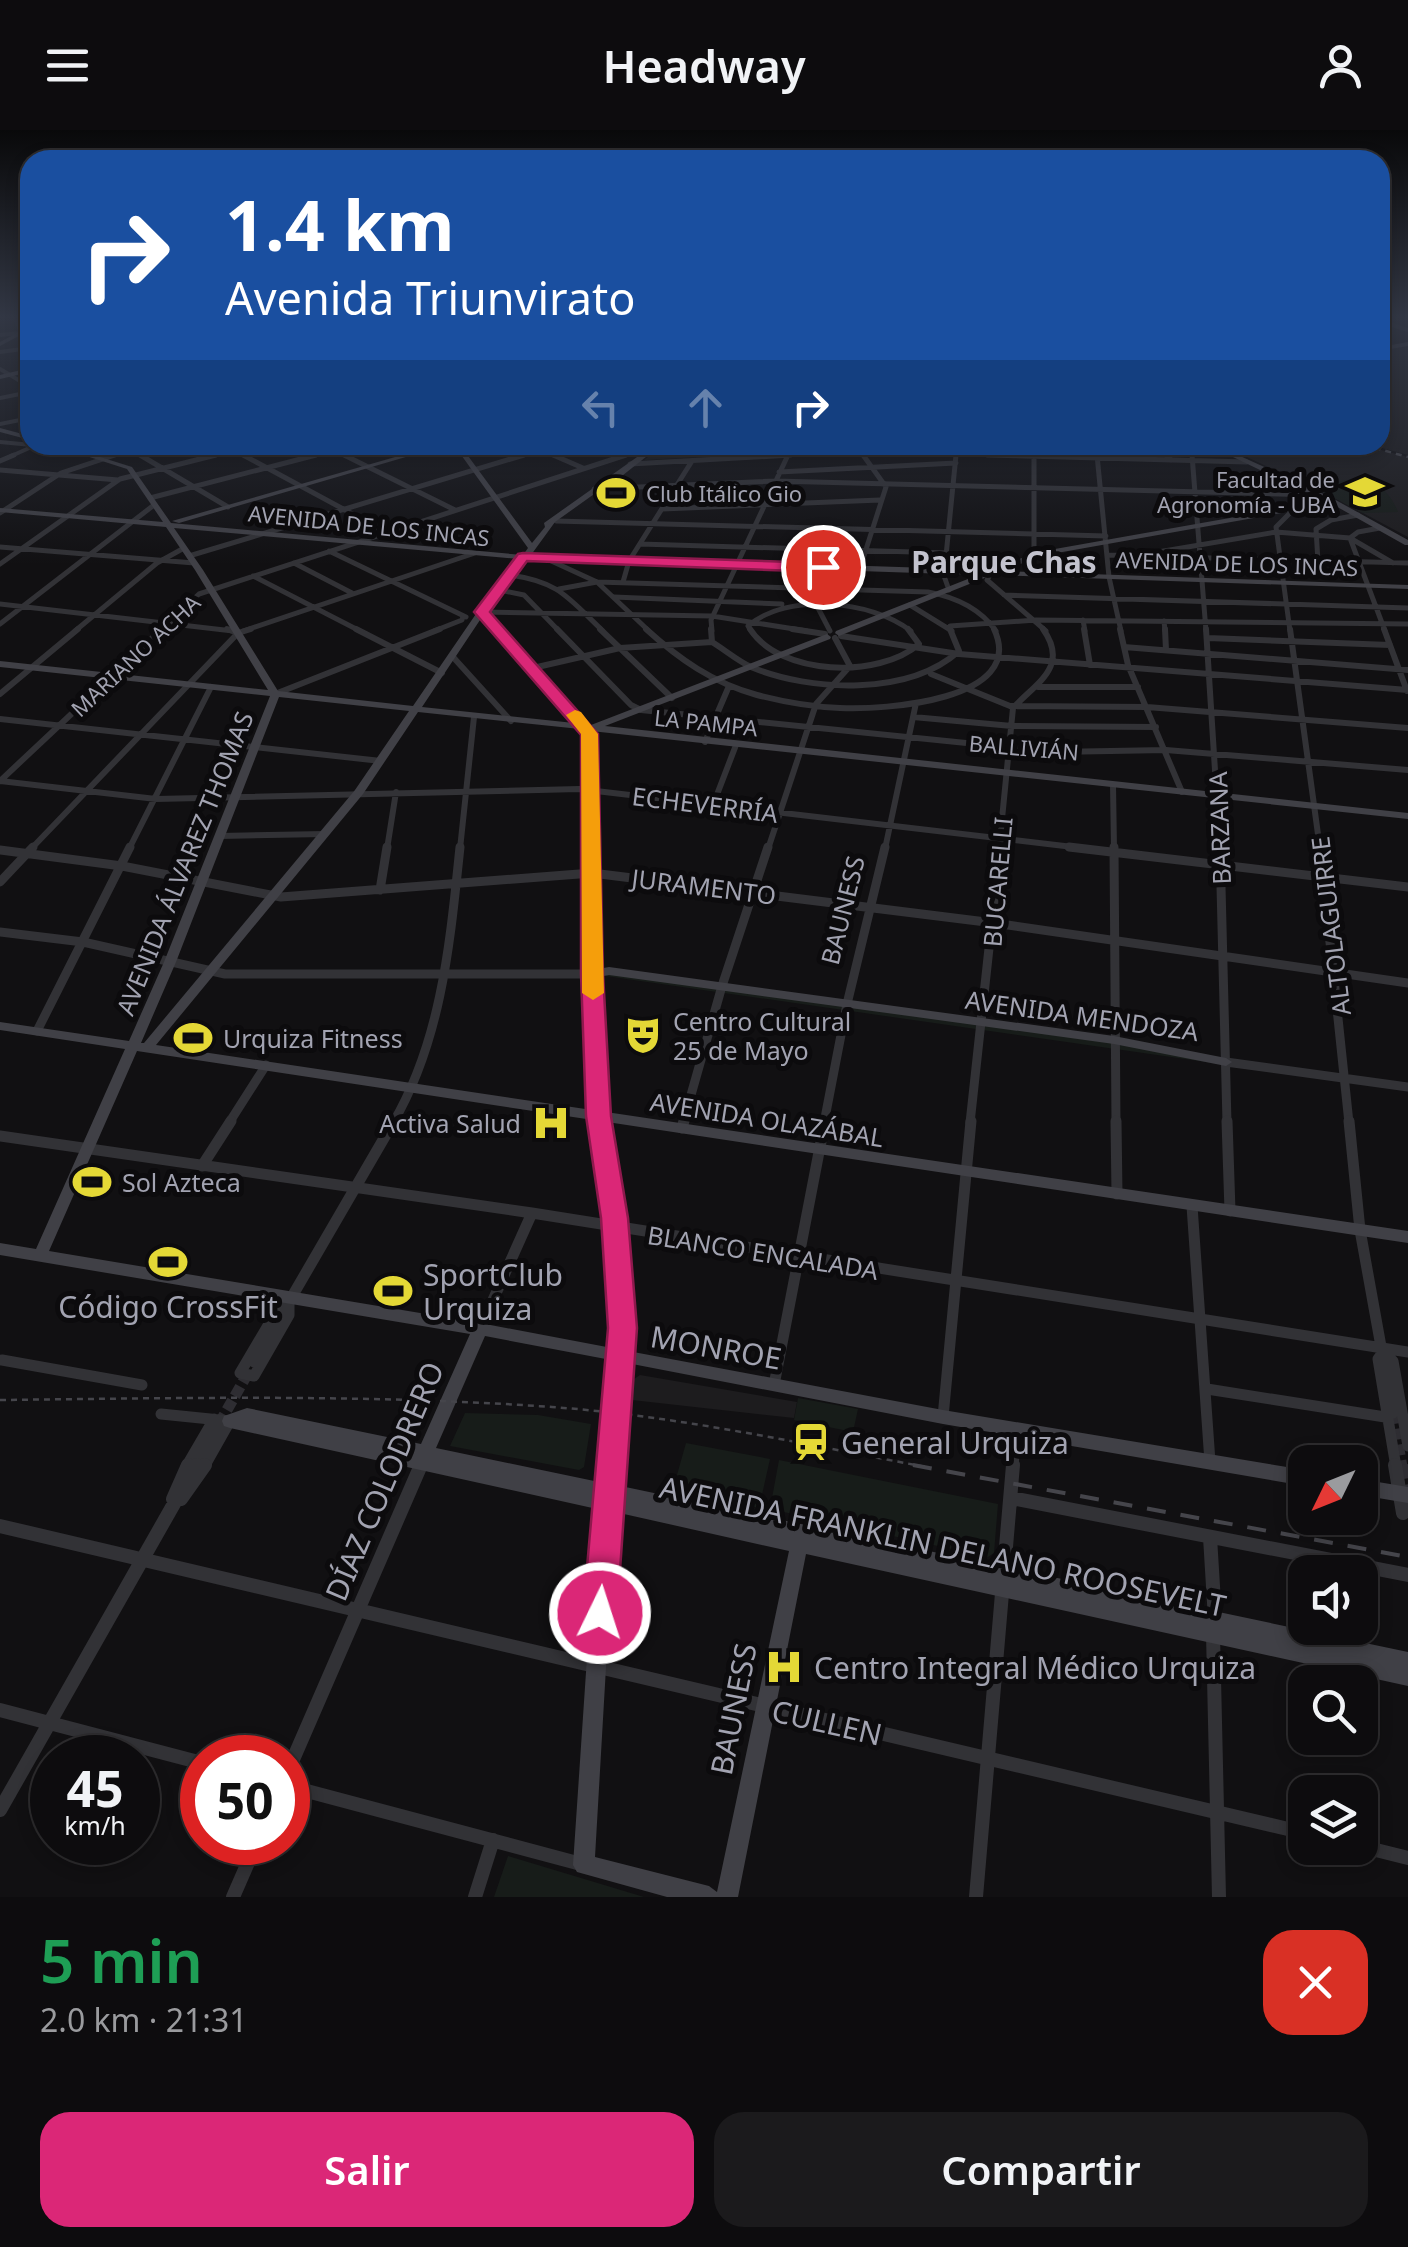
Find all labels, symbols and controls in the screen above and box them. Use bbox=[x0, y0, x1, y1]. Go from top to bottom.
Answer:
text: Headway bbox=[602, 35, 806, 96]
icon: menu bbox=[40, 38, 95, 93]
icon: person bbox=[1313, 38, 1368, 93]
text: 1.4 km bbox=[225, 176, 455, 272]
icon: right bbox=[60, 190, 190, 320]
text: Avenida Triunvirato bbox=[225, 267, 636, 328]
icon: left bbox=[573, 380, 628, 435]
icon: ahead bbox=[678, 380, 733, 435]
icon: right bbox=[783, 380, 838, 435]
place label: Facultad de Agronomía - UBA bbox=[1157, 464, 1336, 519]
school or university icon: Facultad de Agronomía - UBA bbox=[1344, 471, 1386, 513]
sports icon: Club Itálico Gio bbox=[595, 472, 637, 514]
place label: Club Itálico Gio bbox=[646, 478, 802, 508]
street label: AVENIDA DE LOS INCAS bbox=[247, 497, 491, 553]
pin bbox=[781, 525, 866, 610]
icon: arrive bbox=[796, 540, 851, 595]
district label: Parque Chas bbox=[911, 541, 1097, 582]
street label: AVENIDA DE LOS INCAS bbox=[1115, 544, 1359, 582]
street label: MARIANO ACHA bbox=[64, 587, 207, 723]
street label: LA PAMPA bbox=[653, 702, 760, 742]
street label: AVENIDA ÁLVAREZ THOMAS bbox=[107, 706, 261, 1020]
street label: BALLIVIÁN bbox=[968, 727, 1080, 767]
street label: BARZANA bbox=[1200, 771, 1238, 885]
street label: ECHEVERRÍA bbox=[630, 778, 780, 830]
street label: BUCARELLI bbox=[974, 816, 1020, 948]
street label: ALTOLAGUIRRE bbox=[1302, 835, 1358, 1017]
street label: BAUNESS bbox=[812, 852, 872, 968]
street label: JURAMENTO bbox=[628, 860, 778, 912]
street label: AVENIDA MENDOZA bbox=[963, 982, 1201, 1048]
place label: Centro Cultural 25 de Mayo bbox=[673, 1004, 851, 1067]
theatre icon: Centro Cultural 25 de Mayo bbox=[622, 1014, 664, 1056]
sports icon: Urquiza Fitness bbox=[172, 1017, 214, 1059]
place label: Urquiza Fitness bbox=[223, 1021, 403, 1055]
street label: AVENIDA OLAZÁBAL bbox=[648, 1084, 886, 1154]
hospital icon: Activa Salud bbox=[530, 1102, 572, 1144]
place label: Activa Salud bbox=[379, 1106, 521, 1140]
sports icon: Sol Azteca bbox=[71, 1161, 113, 1203]
place label: Sol Azteca bbox=[122, 1165, 241, 1199]
street label: BLANCO ENCALADA bbox=[645, 1217, 881, 1287]
sports icon: Código CrossFit bbox=[147, 1241, 189, 1283]
place label: SportClub Urquiza bbox=[423, 1254, 563, 1329]
sports icon: SportClub Urquiza bbox=[372, 1270, 414, 1312]
place label: Código CrossFit bbox=[58, 1286, 278, 1327]
street label: MONROE bbox=[647, 1315, 785, 1379]
street label: DÍAZ COLODRERO bbox=[315, 1355, 453, 1607]
station icon: General Urquiza bbox=[790, 1421, 832, 1463]
place label: General Urquiza bbox=[841, 1422, 1069, 1463]
north arrow bbox=[1288, 1445, 1378, 1535]
map controls bbox=[1288, 1445, 1378, 1865]
street label: AVENIDA FRANKLIN DELANO ROOSEVELT bbox=[656, 1466, 1230, 1626]
button: sound bbox=[1288, 1555, 1378, 1645]
position arrow bbox=[548, 1561, 652, 1665]
street label: BAUNESS bbox=[700, 1640, 766, 1778]
hospital icon: Centro Integral Médico Urquiza bbox=[763, 1646, 805, 1688]
place label: Centro Integral Médico Urquiza bbox=[814, 1647, 1256, 1688]
button: search bbox=[1288, 1665, 1378, 1755]
street label: CULLEN bbox=[768, 1689, 886, 1755]
speed limit sign: 50 bbox=[180, 1735, 310, 1865]
text: 45 bbox=[66, 1754, 124, 1822]
button: layers bbox=[1288, 1775, 1378, 1865]
text: km/h bbox=[64, 1808, 126, 1842]
text: 5 min bbox=[40, 1919, 203, 2001]
button: close bbox=[1263, 1930, 1368, 2035]
text: 2.0 km · 21:31 bbox=[40, 1998, 248, 2041]
button: Salir bbox=[40, 2112, 694, 2227]
button: Compartir bbox=[714, 2112, 1368, 2227]

